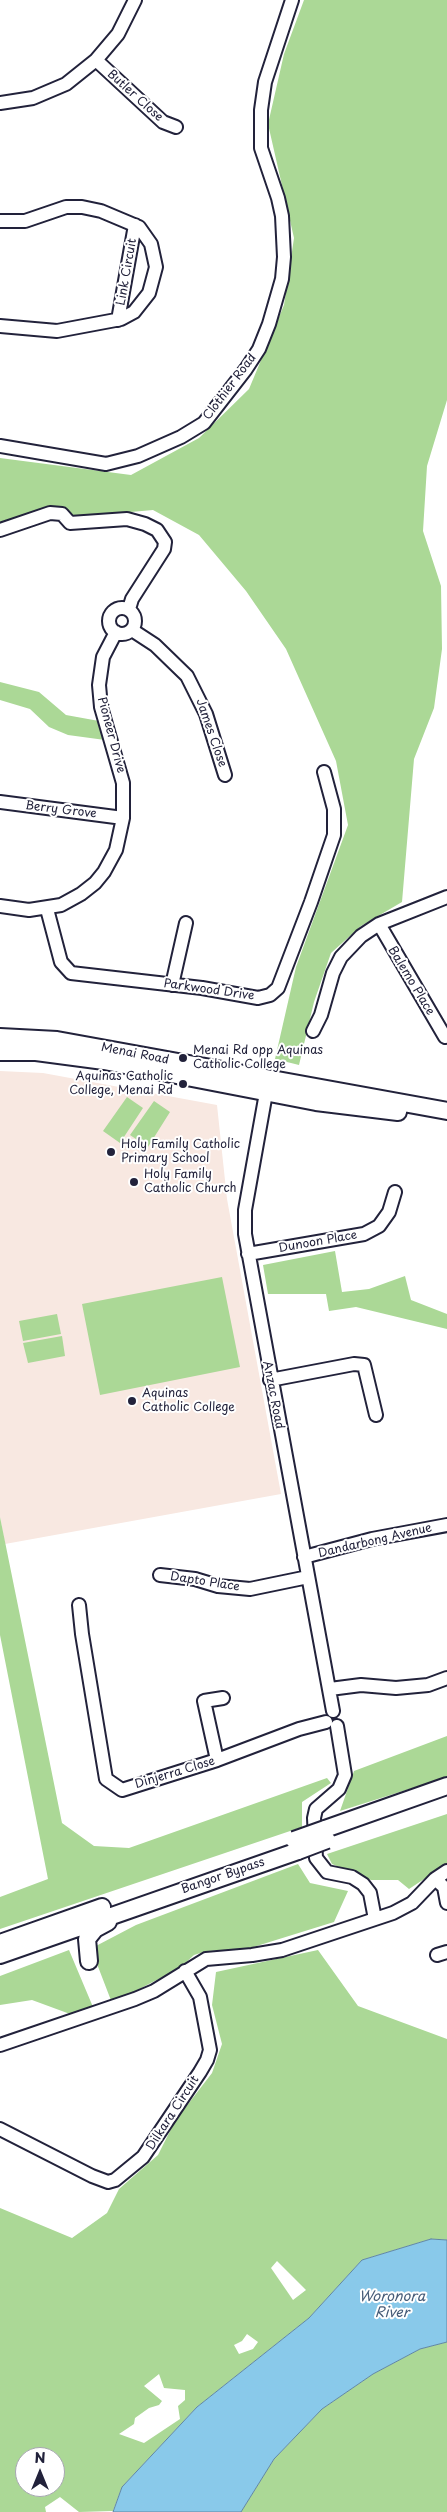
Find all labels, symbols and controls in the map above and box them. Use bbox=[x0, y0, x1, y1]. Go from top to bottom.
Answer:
street label: Butler Close bbox=[104, 67, 166, 125]
street label: Link Circuit bbox=[114, 237, 140, 307]
street label: Clothier Road bbox=[200, 351, 260, 423]
street label: Pioneer Drive bbox=[94, 695, 128, 775]
street label: James Close bbox=[193, 697, 229, 769]
street label: Berry Grove bbox=[25, 798, 97, 822]
street label: Balemo Place bbox=[385, 944, 437, 1018]
street label: Parkwood Drive bbox=[163, 977, 255, 1003]
street label: Menai Road bbox=[100, 1040, 170, 1068]
place label: Menai Rd opp Aquinas Catholic College bbox=[193, 1044, 323, 1072]
marker: Menai Rd opp Aquinas Catholic College bbox=[177, 1052, 189, 1064]
place label: Aquinas Catholic College, Menai Rd bbox=[69, 1070, 173, 1098]
marker: Aquinas Catholic College, Menai Rd bbox=[177, 1078, 189, 1090]
place label: Holy Family Catholic Primary School bbox=[121, 1138, 240, 1166]
marker: Holy Family Catholic Primary School bbox=[105, 1146, 117, 1158]
place label: Holy Family Catholic Church bbox=[144, 1168, 237, 1196]
marker: Holy Family Catholic Church bbox=[128, 1176, 140, 1188]
street label: Dunoon Place bbox=[278, 1228, 358, 1256]
street label: Anzac Road bbox=[259, 1360, 287, 1430]
place label: Aquinas Catholic College bbox=[142, 1387, 235, 1415]
marker: Aquinas Catholic College bbox=[126, 1395, 138, 1407]
street label: Dandarbong Avenue bbox=[317, 1521, 433, 1561]
street label: Dapto Place bbox=[169, 1569, 241, 1595]
street label: Dinjerra Close bbox=[133, 1754, 217, 1792]
street label: Bangor Bypass bbox=[179, 1855, 267, 1897]
street label: Dilkara Circuit bbox=[144, 2073, 202, 2153]
water label: Woronora River bbox=[359, 2289, 425, 2322]
north arrow bbox=[15, 2447, 65, 2497]
text: N bbox=[34, 2447, 46, 2468]

